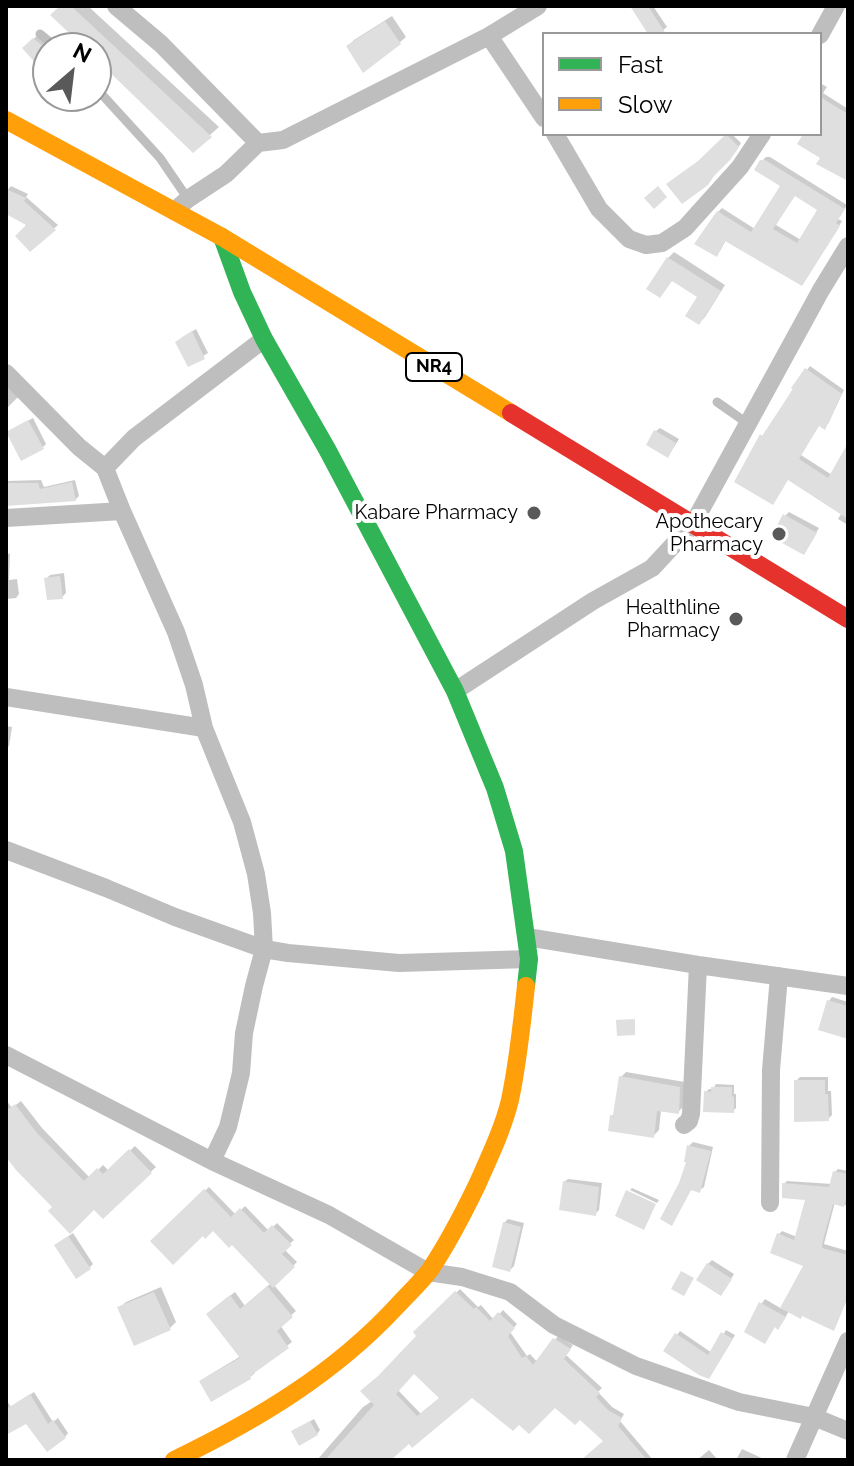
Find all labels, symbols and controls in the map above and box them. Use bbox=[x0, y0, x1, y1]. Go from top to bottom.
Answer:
north arrow bbox=[32, 32, 112, 112]
legend bbox=[542, 32, 822, 136]
text: N bbox=[69, 37, 96, 68]
text: Fast bbox=[618, 50, 663, 79]
text: Slow bbox=[618, 90, 672, 119]
road number: NR4 bbox=[406, 353, 462, 381]
place label: Kabare Pharmacy bbox=[355, 501, 518, 525]
marker: Kabare Pharmacy bbox=[525, 504, 543, 522]
place label: Apothecary Pharmacy bbox=[656, 510, 763, 557]
marker: Apothecary Pharmacy bbox=[770, 525, 788, 543]
place label: Healthline Pharmacy bbox=[626, 596, 720, 643]
marker: Healthline Pharmacy bbox=[727, 610, 745, 628]

